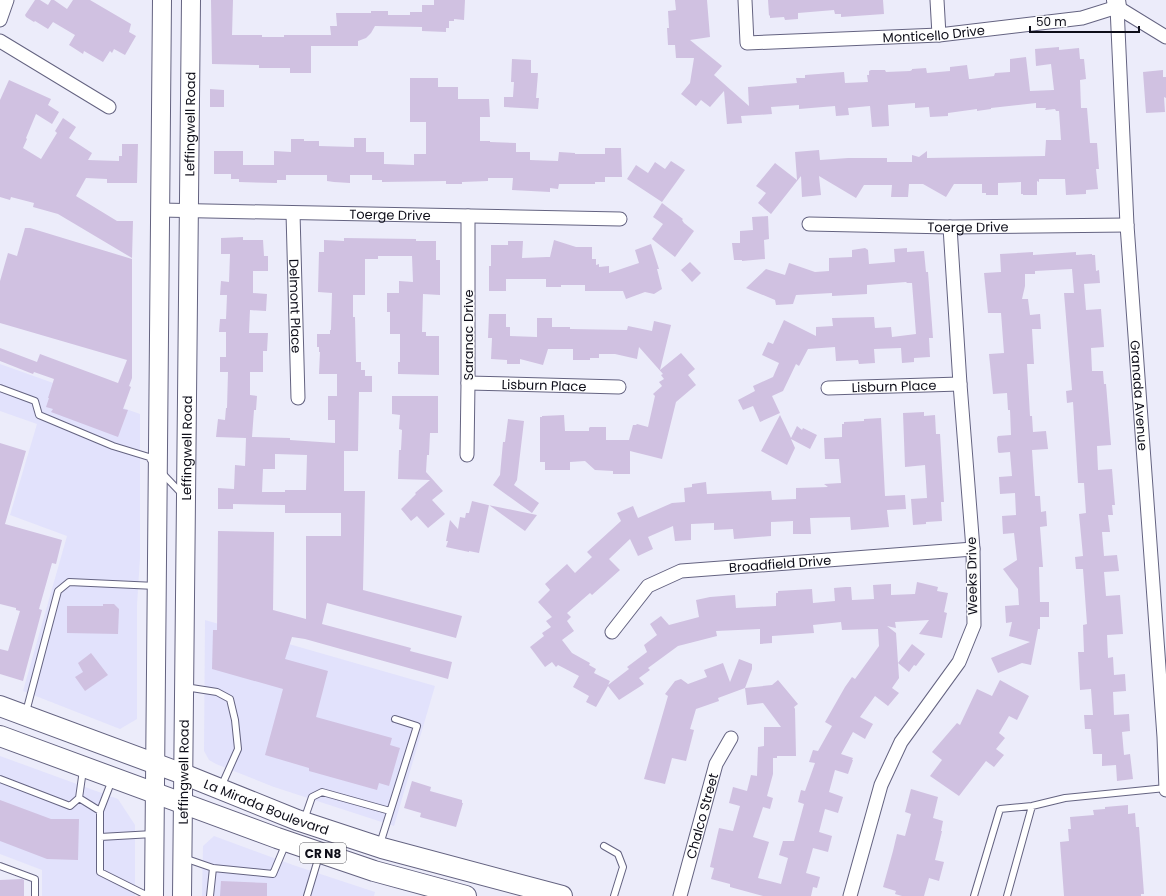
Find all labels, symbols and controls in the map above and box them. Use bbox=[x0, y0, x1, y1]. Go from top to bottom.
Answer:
scale bar bbox=[1030, 8, 1139, 34]
text: 50 m bbox=[1036, 13, 1067, 30]
street label: Monticello Drive bbox=[882, 20, 986, 47]
street label: Leffingwell Road bbox=[180, 71, 200, 177]
street label: Toerge Drive bbox=[349, 204, 431, 225]
street label: Toerge Drive bbox=[927, 217, 1009, 237]
street label: Delmont Place bbox=[285, 259, 306, 353]
street label: Saranac Drive bbox=[459, 289, 478, 381]
street label: Granada Avenue bbox=[1126, 339, 1153, 451]
street label: Lisburn Place bbox=[501, 374, 587, 396]
street label: Lisburn Place bbox=[851, 375, 937, 397]
street label: Leffingwell Road bbox=[176, 395, 197, 501]
street label: Weeks Drive bbox=[962, 537, 982, 615]
street label: Broadfield Drive bbox=[728, 550, 832, 577]
street label: Leffingwell Road bbox=[173, 719, 193, 825]
street label: Chalco Street bbox=[681, 771, 723, 861]
street label: La Mirada Boulevard bbox=[201, 774, 332, 839]
road number: CR N8 bbox=[300, 843, 346, 863]

